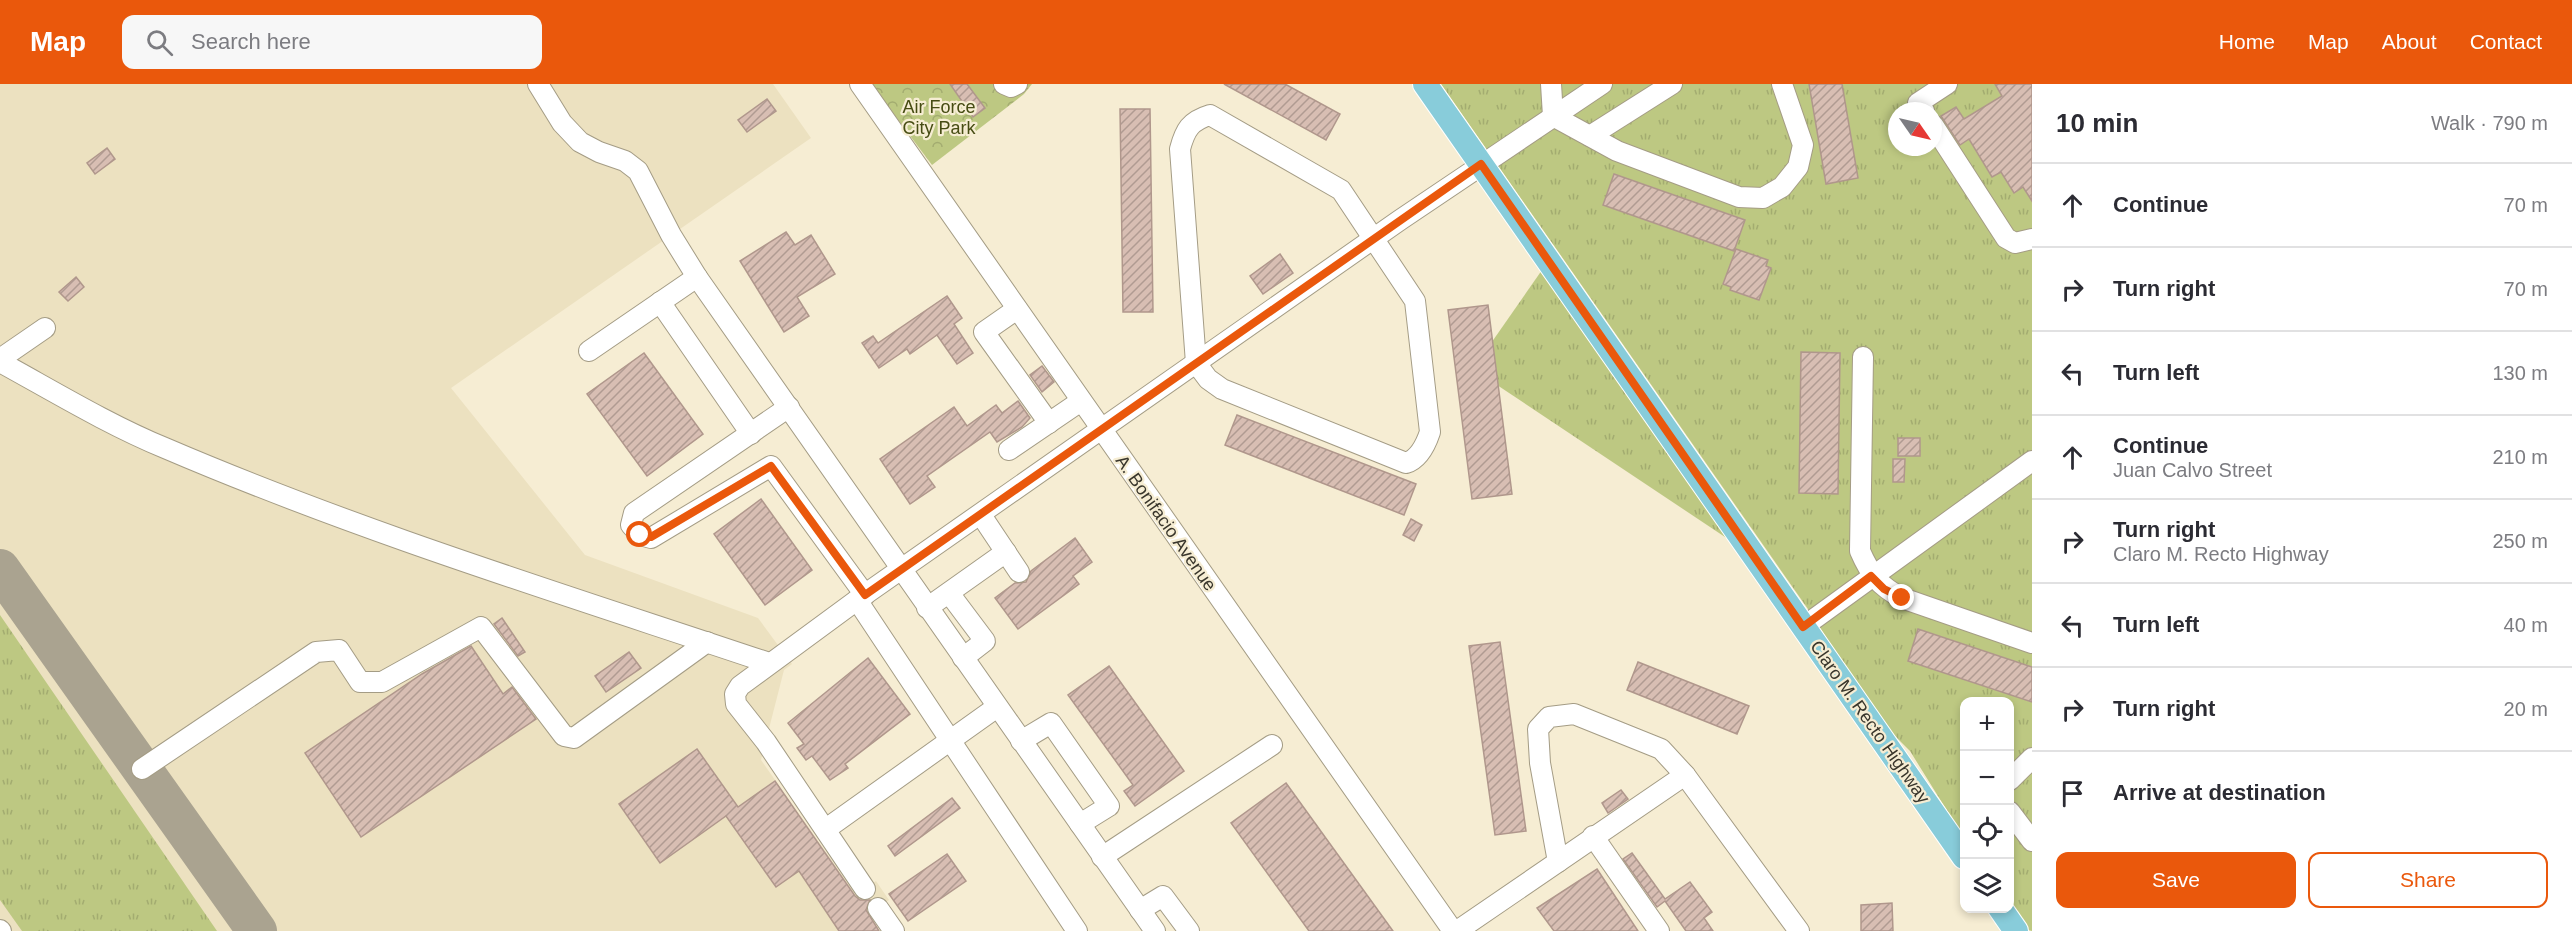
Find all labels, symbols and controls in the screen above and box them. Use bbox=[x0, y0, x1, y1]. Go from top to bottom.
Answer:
search box bbox=[122, 15, 542, 69]
text: Map bbox=[30, 26, 86, 57]
icon: search bbox=[143, 26, 176, 59]
text: Search here bbox=[191, 29, 311, 54]
text: Home bbox=[2219, 30, 2275, 53]
text: Map bbox=[2308, 30, 2349, 53]
text: About bbox=[2382, 30, 2437, 53]
text: Contact bbox=[2470, 30, 2542, 53]
park label: Air Force City Park bbox=[902, 97, 977, 138]
north arrow bbox=[1888, 102, 1942, 156]
text: 10 min bbox=[2056, 108, 2138, 138]
text: Walk · 790 m bbox=[2431, 112, 2548, 134]
icon: ahead bbox=[2056, 189, 2089, 222]
text: Continue bbox=[2113, 192, 2208, 217]
text: 70 m bbox=[2504, 194, 2548, 216]
icon: right bbox=[2056, 273, 2089, 306]
text: Turn right bbox=[2113, 276, 2215, 301]
text: 70 m bbox=[2504, 278, 2548, 300]
icon: left bbox=[2056, 357, 2089, 390]
text: Turn left bbox=[2113, 360, 2199, 385]
text: 130 m bbox=[2492, 362, 2548, 384]
text: Continue bbox=[2113, 433, 2208, 458]
icon: ahead bbox=[2056, 441, 2089, 474]
text: 210 m bbox=[2492, 446, 2548, 468]
street label: A. Bonifacio Avenue bbox=[1112, 451, 1220, 595]
text: Juan Calvo Street bbox=[2113, 459, 2272, 481]
text: Turn right bbox=[2113, 517, 2215, 542]
route start bbox=[626, 521, 652, 547]
icon: right bbox=[2056, 525, 2089, 558]
text: 250 m bbox=[2492, 530, 2548, 552]
text: Claro M. Recto Highway bbox=[2113, 543, 2329, 565]
route end bbox=[1888, 584, 1914, 610]
icon: left bbox=[2056, 609, 2089, 642]
text: Turn left bbox=[2113, 612, 2199, 637]
text: 40 m bbox=[2504, 614, 2548, 636]
street label: Claro M. Recto Highway bbox=[1806, 637, 1934, 807]
icon: right bbox=[2056, 693, 2089, 726]
text: Turn right bbox=[2113, 696, 2215, 721]
map controls bbox=[1960, 697, 2014, 913]
button: + bbox=[1960, 697, 2014, 751]
text: 20 m bbox=[2504, 698, 2548, 720]
button: − bbox=[1960, 751, 2014, 805]
icon: arrive bbox=[2056, 777, 2089, 810]
text: Arrive at destination bbox=[2113, 780, 2326, 805]
button: locate bbox=[1960, 805, 2014, 859]
button: Save bbox=[2056, 852, 2296, 908]
button: Share bbox=[2308, 852, 2548, 908]
button: layers bbox=[1960, 859, 2014, 913]

